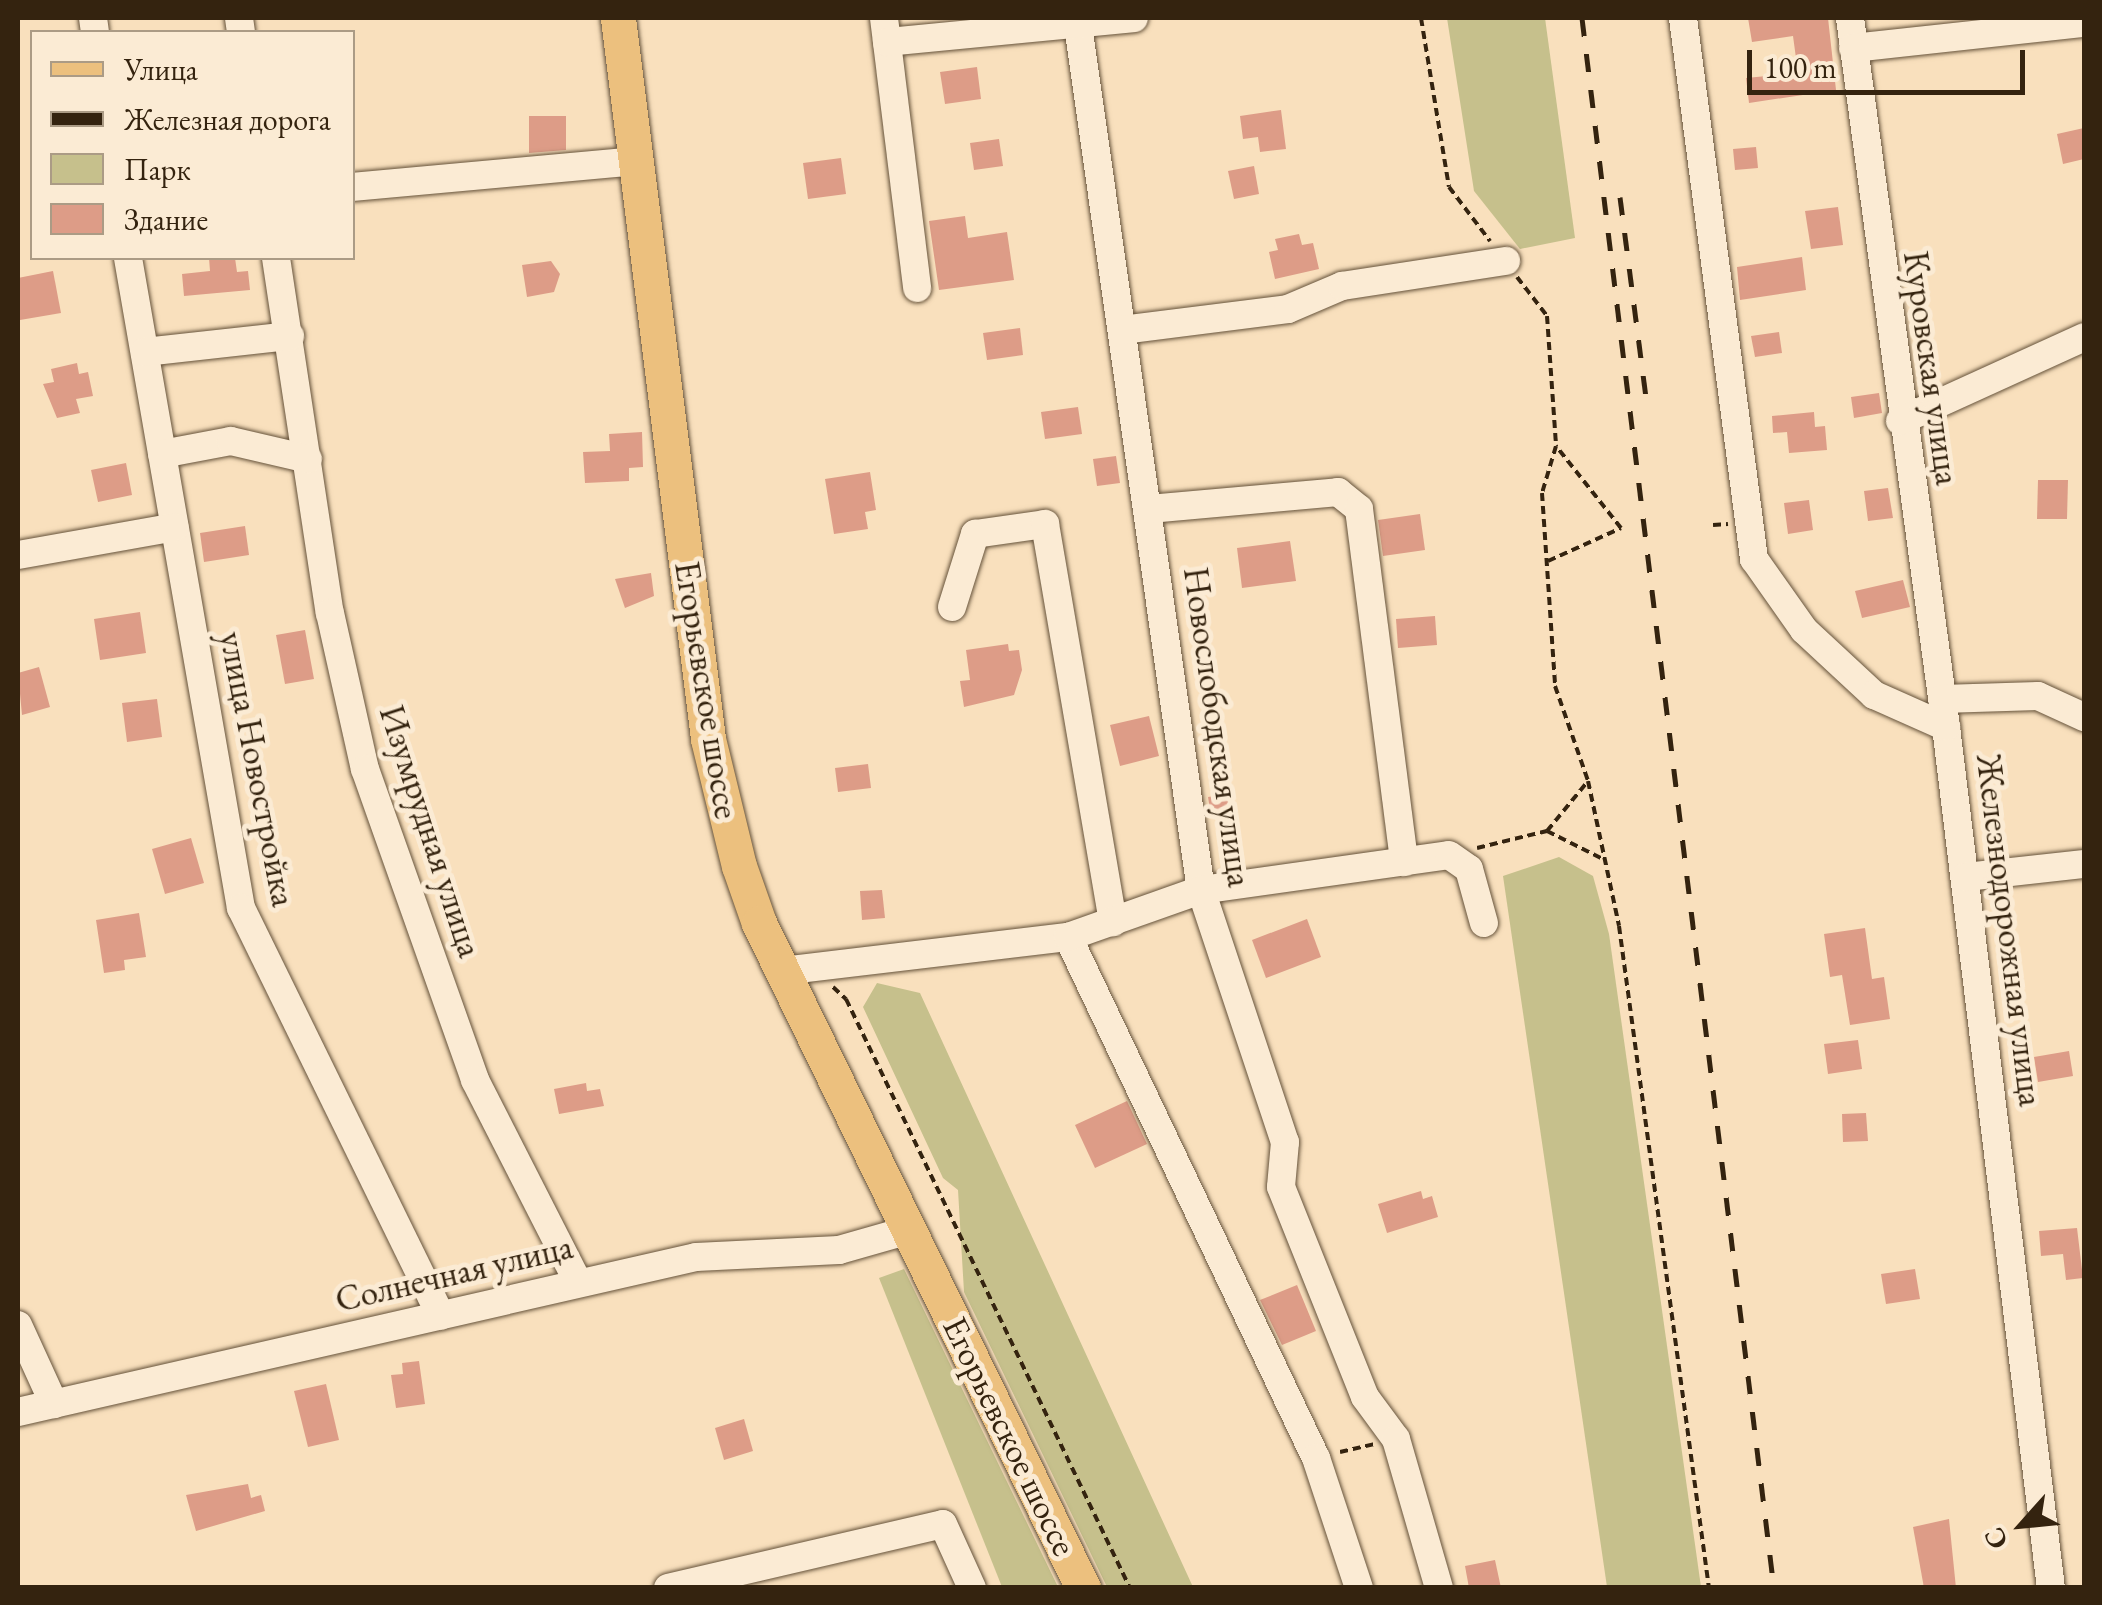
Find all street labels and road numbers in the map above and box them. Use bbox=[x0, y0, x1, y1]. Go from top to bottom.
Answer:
street label: Куровская улица bbox=[1895, 248, 1969, 488]
street label: Егорьевское шоссе bbox=[666, 558, 748, 822]
street label: Новослободская улица bbox=[1175, 564, 1261, 890]
street label: улица Новостройка bbox=[211, 628, 305, 910]
street label: Изумрудная улица bbox=[370, 700, 492, 962]
street label: Железнодорожная улица bbox=[1968, 751, 2052, 1109]
street label: Солнечная улица bbox=[331, 1225, 577, 1321]
street label: Егорьевское шоссе bbox=[934, 1310, 1086, 1562]

